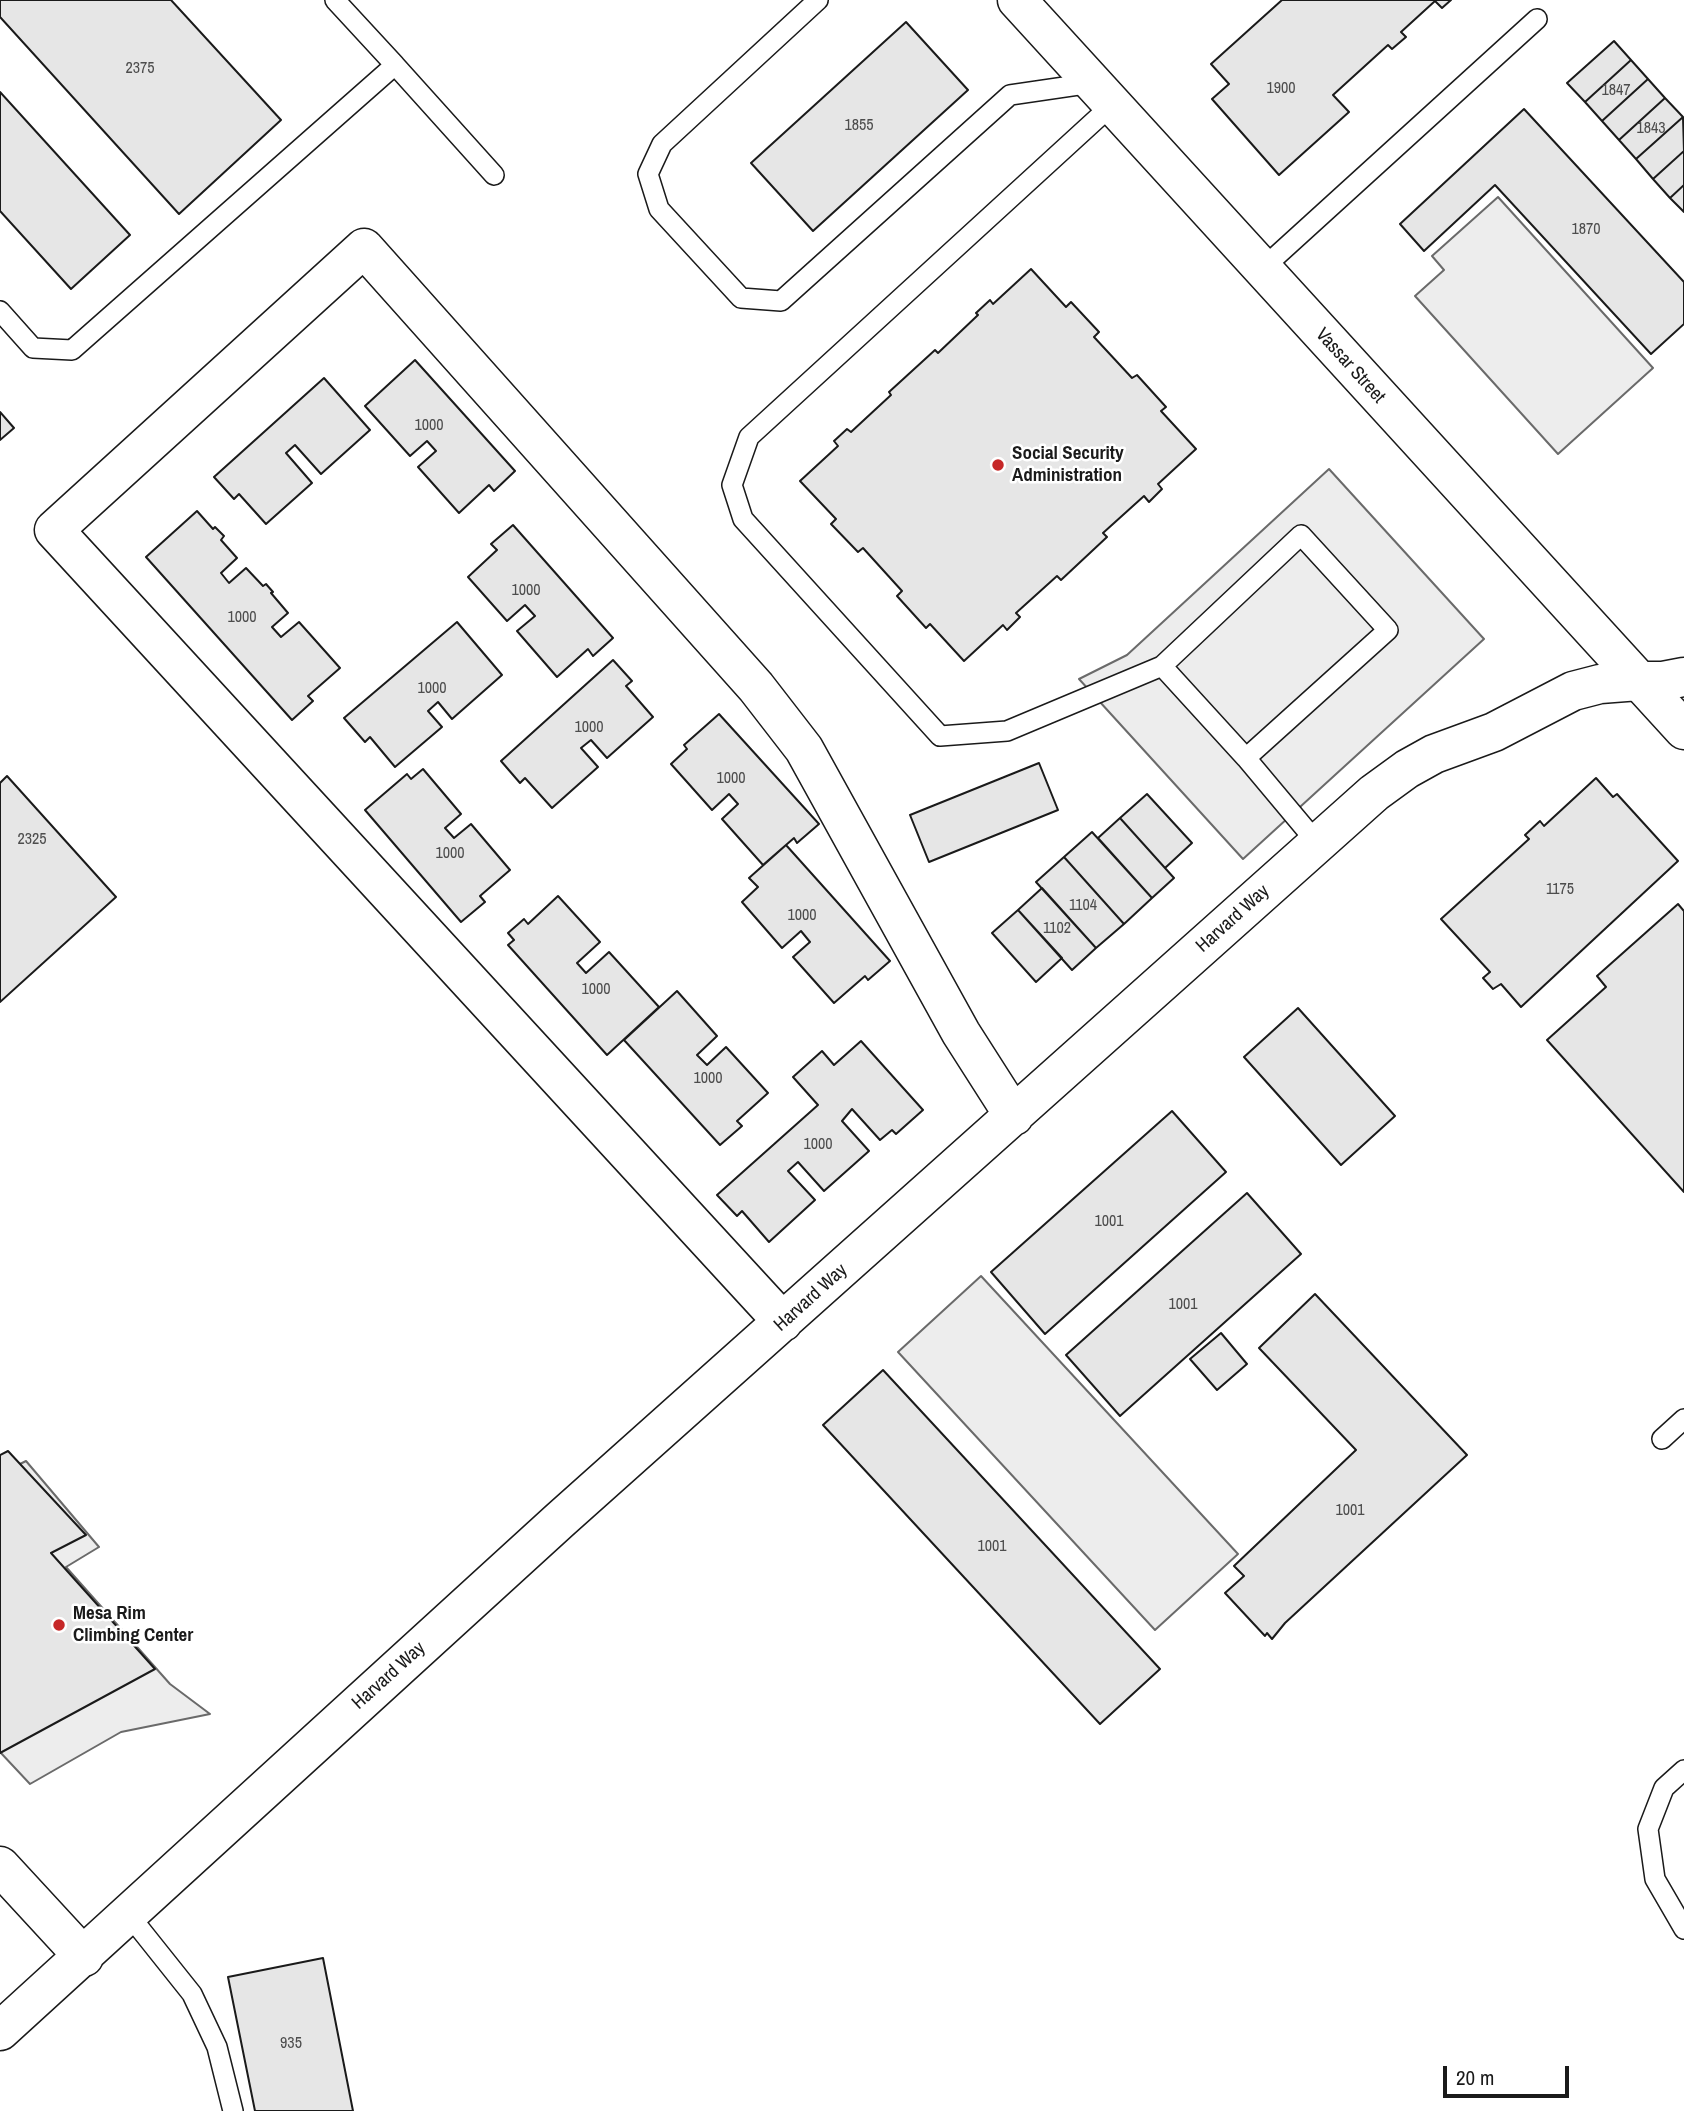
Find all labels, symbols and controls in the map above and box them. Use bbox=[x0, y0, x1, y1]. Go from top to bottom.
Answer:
house number: 2375 bbox=[125, 59, 155, 79]
house number: 1900 bbox=[1266, 79, 1296, 99]
house number: 1847 bbox=[1601, 81, 1631, 101]
house number: 1855 bbox=[844, 116, 874, 136]
house number: 1843 bbox=[1636, 119, 1666, 139]
house number: 1870 bbox=[1571, 220, 1601, 240]
street label: Vassar Street bbox=[1310, 324, 1390, 408]
house number: 1000 bbox=[414, 416, 444, 436]
place label: Social Security Administration bbox=[1012, 443, 1124, 487]
marker: Social Security Administration bbox=[990, 457, 1006, 473]
house number: 1000 bbox=[511, 581, 541, 601]
house number: 1000 bbox=[227, 608, 257, 628]
house number: 1000 bbox=[417, 679, 447, 699]
house number: 1000 bbox=[574, 718, 604, 738]
house number: 1000 bbox=[716, 769, 746, 789]
house number: 2325 bbox=[17, 830, 47, 850]
house number: 1000 bbox=[435, 844, 465, 864]
street label: Harvard Way bbox=[1192, 880, 1274, 958]
house number: 1175 bbox=[1546, 880, 1574, 900]
house number: 1104 bbox=[1069, 896, 1097, 916]
house number: 1000 bbox=[787, 906, 817, 926]
house number: 1102 bbox=[1043, 919, 1071, 939]
house number: 1000 bbox=[581, 980, 611, 1000]
house number: 1000 bbox=[693, 1069, 723, 1089]
house number: 1000 bbox=[803, 1135, 833, 1155]
house number: 1001 bbox=[1094, 1212, 1124, 1232]
street label: Harvard Way bbox=[770, 1259, 852, 1337]
house number: 1001 bbox=[1168, 1295, 1198, 1315]
house number: 1001 bbox=[1335, 1501, 1365, 1521]
house number: 1001 bbox=[977, 1537, 1007, 1557]
place label: Mesa Rim Climbing Center bbox=[73, 1603, 193, 1647]
marker: Mesa Rim Climbing Center bbox=[51, 1617, 67, 1633]
street label: Harvard Way bbox=[348, 1637, 430, 1715]
house number: 935 bbox=[280, 2034, 302, 2054]
scale bar bbox=[1446, 2052, 1572, 2096]
text: 20 m bbox=[1456, 2063, 1494, 2092]

